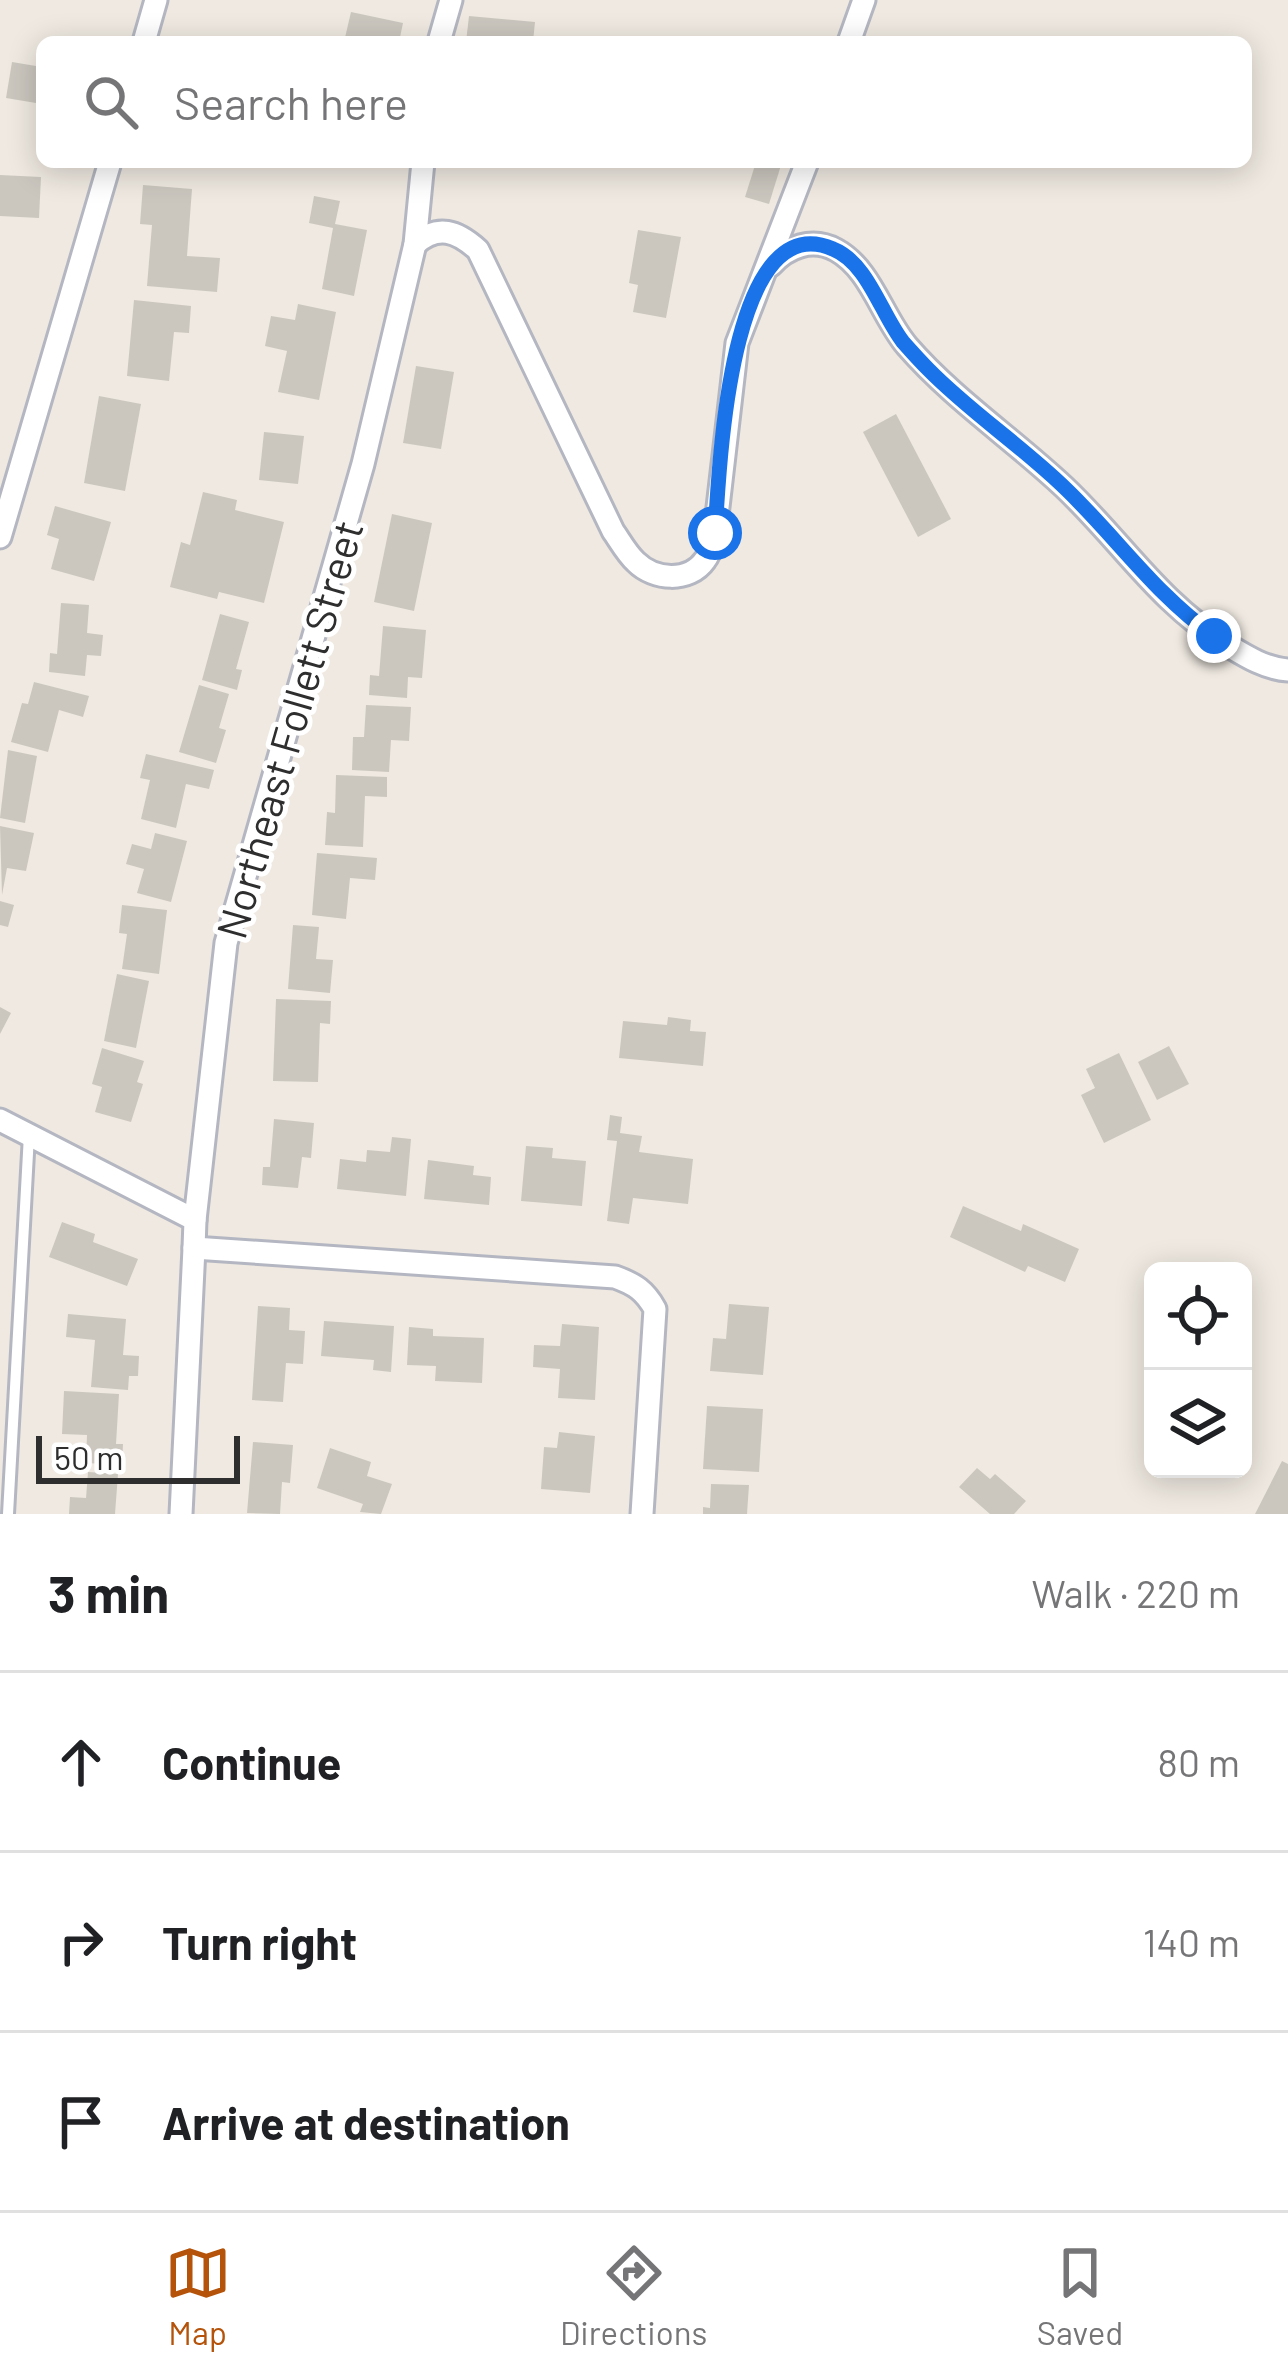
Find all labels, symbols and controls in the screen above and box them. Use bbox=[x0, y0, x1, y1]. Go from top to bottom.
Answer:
search box bbox=[36, 36, 1252, 168]
icon: search bbox=[78, 69, 144, 135]
text: Search here bbox=[174, 75, 408, 129]
route start bbox=[688, 506, 742, 560]
street label: Northeast Follett Street bbox=[204, 514, 372, 944]
route end bbox=[1187, 609, 1241, 663]
map controls bbox=[1144, 1262, 1252, 1478]
button: locate bbox=[1144, 1262, 1252, 1370]
button: layers bbox=[1144, 1370, 1252, 1478]
scale bar bbox=[36, 1430, 240, 1483]
text: 50 m bbox=[54, 1437, 124, 1477]
text: 3 min bbox=[48, 1562, 169, 1623]
text: Walk · 220 m bbox=[1031, 1569, 1240, 1616]
icon: ahead bbox=[48, 1729, 114, 1795]
text: Continue bbox=[162, 1735, 341, 1789]
text: 80 m bbox=[1158, 1738, 1240, 1785]
icon: right bbox=[48, 1909, 114, 1975]
text: Turn right bbox=[162, 1915, 357, 1969]
text: 140 m bbox=[1143, 1918, 1240, 1965]
icon: arrive bbox=[48, 2089, 114, 2155]
text: Arrive at destination bbox=[162, 2095, 570, 2149]
tab: Map bbox=[165, 2240, 231, 2352]
tab: Directions bbox=[560, 2240, 707, 2352]
tab: Saved bbox=[1037, 2240, 1123, 2352]

